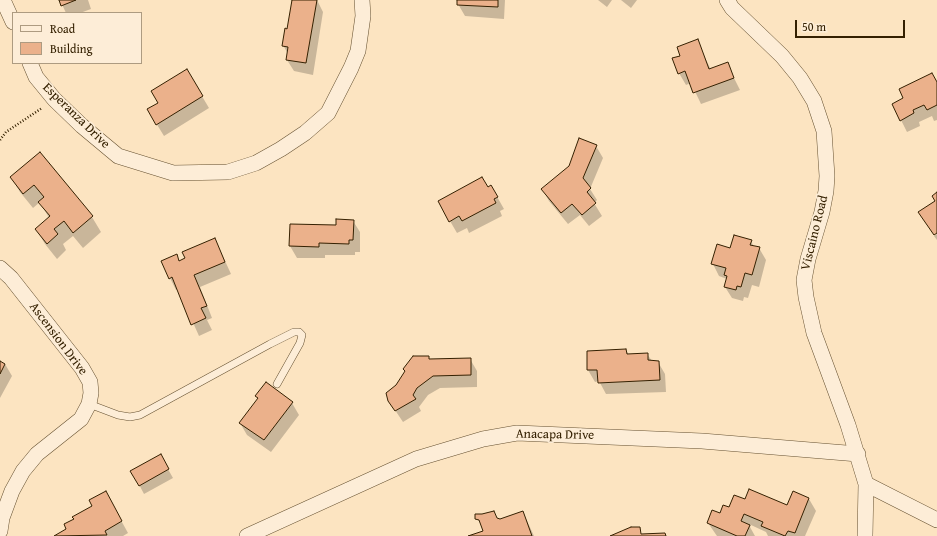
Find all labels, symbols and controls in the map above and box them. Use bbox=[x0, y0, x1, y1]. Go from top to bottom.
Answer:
legend bbox=[12, 12, 142, 64]
scale bar bbox=[797, 12, 907, 38]
text: 50 m bbox=[802, 18, 826, 35]
text: Road bbox=[50, 20, 75, 37]
text: Building bbox=[50, 40, 93, 57]
street label: Esperanza Drive bbox=[39, 80, 113, 152]
street label: Viscaino Road bbox=[798, 194, 832, 272]
street label: Ascension Drive bbox=[26, 300, 90, 378]
street label: Anacapa Drive bbox=[516, 427, 594, 443]

